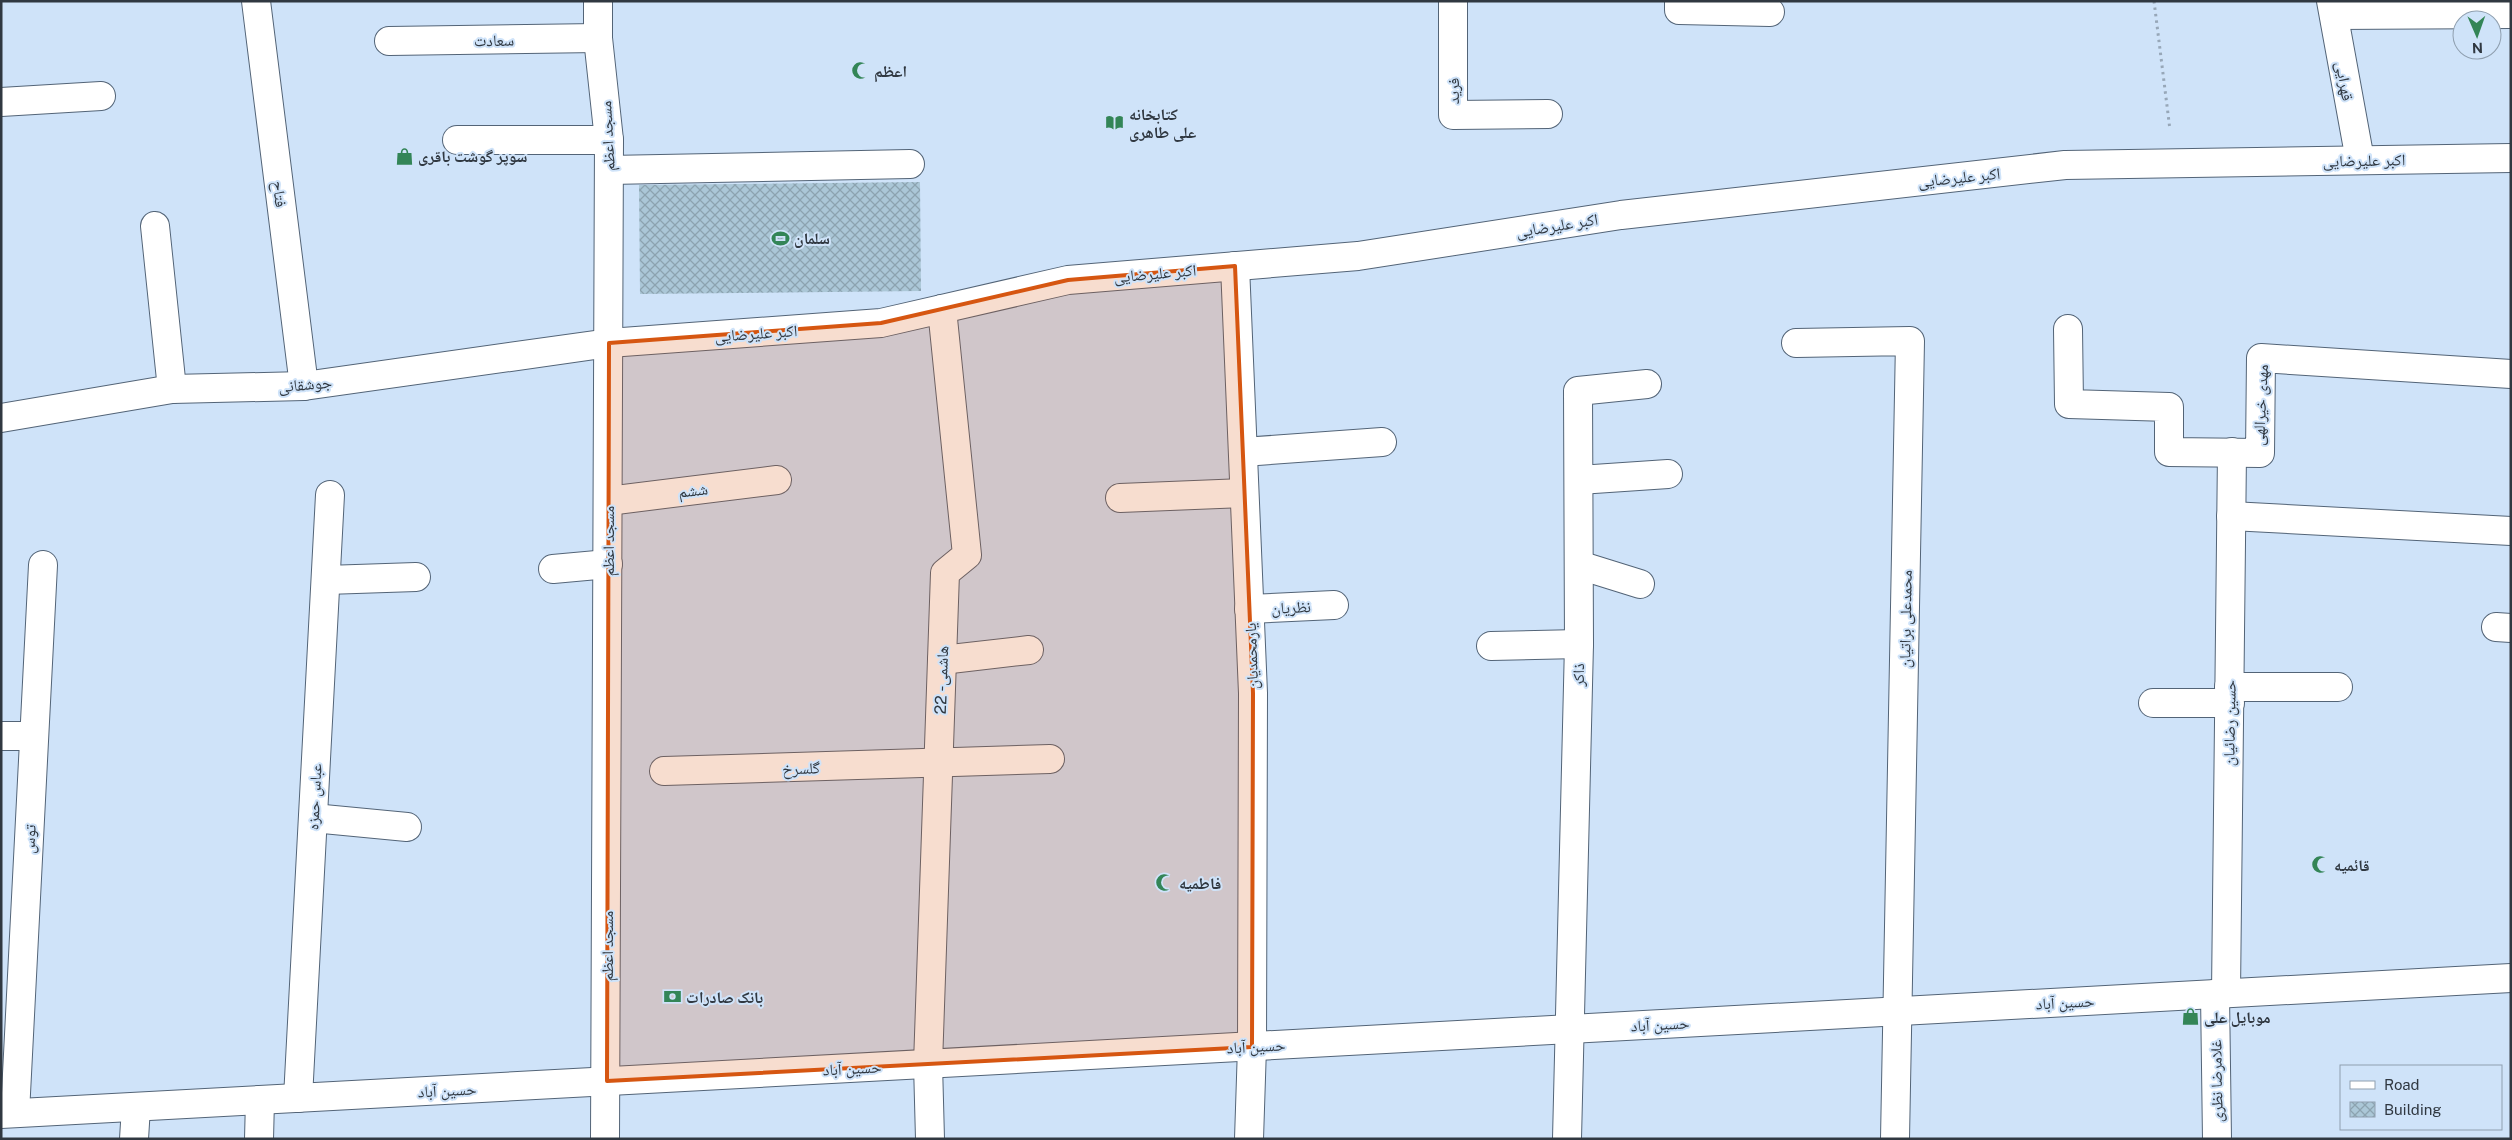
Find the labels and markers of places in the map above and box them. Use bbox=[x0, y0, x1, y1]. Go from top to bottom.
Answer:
mosque icon: اعظم bbox=[850, 61, 870, 81]
place label: اعظم bbox=[874, 62, 907, 83]
place label: کتابخانه علی طاهری bbox=[1129, 105, 1196, 142]
library icon: کتابخانه علی طاهری bbox=[1105, 113, 1125, 133]
shop icon: سوپر گوشت باقری bbox=[394, 146, 414, 166]
place label: سوپر گوشت باقری bbox=[418, 147, 528, 166]
sports icon: سلمان bbox=[770, 228, 790, 248]
place label: سلمان bbox=[794, 229, 830, 248]
mosque icon: قائمیه bbox=[2310, 855, 2330, 875]
place label: قائمیه bbox=[2334, 856, 2370, 875]
mosque icon: فاطمیه bbox=[1155, 873, 1175, 893]
place label: فاطمیه bbox=[1179, 874, 1222, 893]
bank icon: بانک صادرات bbox=[662, 987, 682, 1007]
place label: بانک صادرات bbox=[686, 988, 763, 1007]
shop icon: موبایل علی bbox=[2180, 1007, 2200, 1027]
place label: موبایل علی bbox=[2204, 1008, 2271, 1027]

